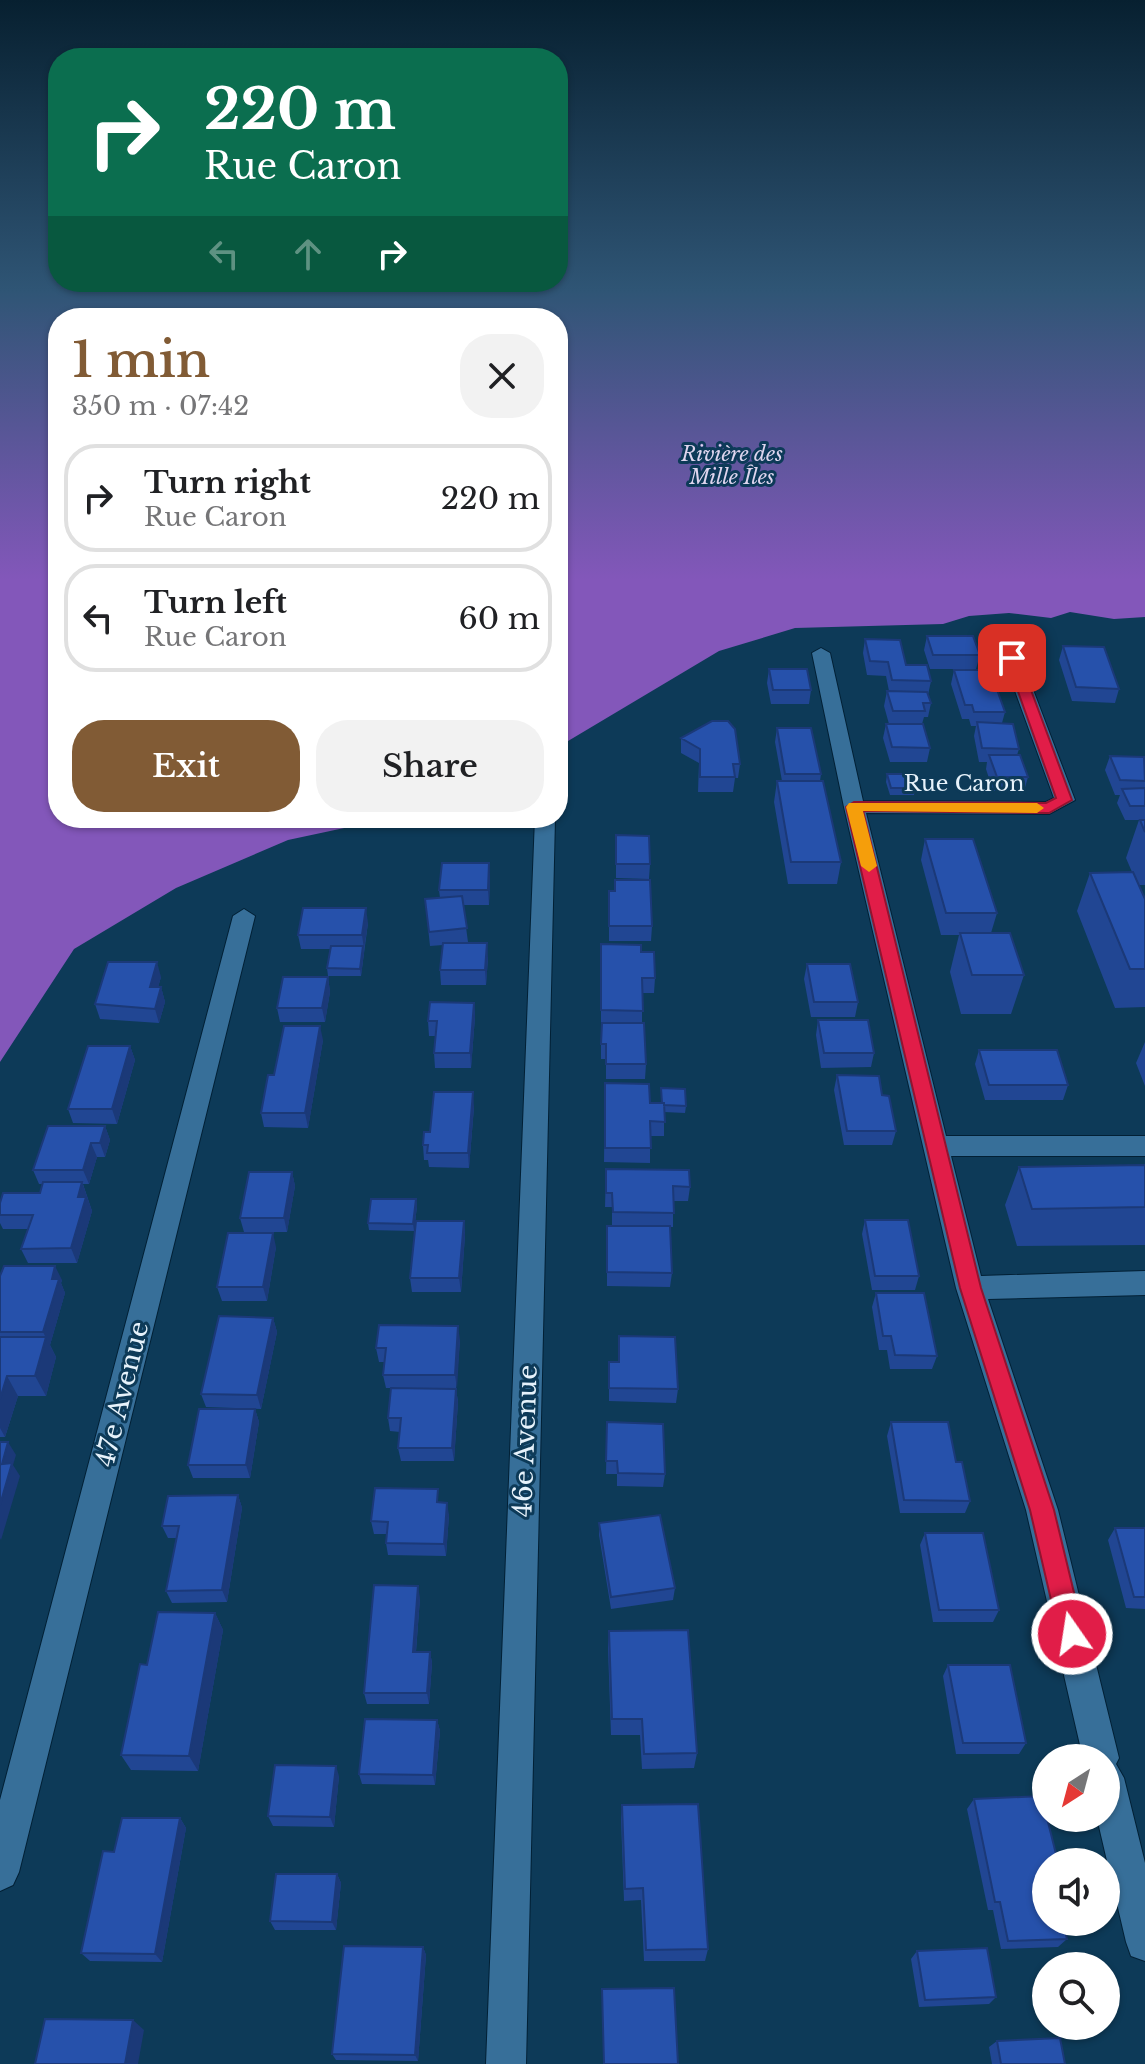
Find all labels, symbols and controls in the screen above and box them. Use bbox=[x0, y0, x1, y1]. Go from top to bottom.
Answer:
text: 220 m bbox=[204, 75, 396, 144]
icon: right bbox=[72, 80, 176, 184]
text: Rue Caron bbox=[204, 144, 401, 189]
icon: left bbox=[202, 232, 246, 276]
icon: ahead bbox=[286, 232, 330, 276]
icon: right bbox=[370, 232, 414, 276]
text: 1 min bbox=[72, 330, 210, 390]
button: close bbox=[460, 334, 544, 418]
text: 350 m · 07:42 bbox=[72, 390, 249, 422]
water label: Rivière des Mille Îles bbox=[680, 442, 783, 489]
text: Turn right bbox=[144, 464, 311, 501]
icon: right bbox=[76, 476, 120, 520]
text: 220 m bbox=[441, 480, 540, 517]
text: Rue Caron bbox=[144, 501, 287, 533]
text: Turn left bbox=[144, 584, 287, 621]
icon: left bbox=[76, 596, 120, 640]
text: 60 m bbox=[458, 600, 540, 637]
text: Rue Caron bbox=[144, 621, 287, 653]
pin bbox=[978, 624, 1046, 692]
icon: arrive bbox=[990, 636, 1034, 680]
button: Exit bbox=[72, 720, 300, 812]
button: Share bbox=[316, 720, 544, 812]
street label: Rue Caron bbox=[904, 770, 1024, 797]
street label: 47e Avenue bbox=[89, 1318, 155, 1470]
street label: 46e Avenue bbox=[506, 1364, 544, 1518]
position arrow bbox=[1030, 1592, 1114, 1676]
north arrow bbox=[1032, 1744, 1120, 1832]
map controls bbox=[1032, 1744, 1120, 2040]
button: sound bbox=[1032, 1848, 1120, 1936]
button: search bbox=[1032, 1952, 1120, 2040]

